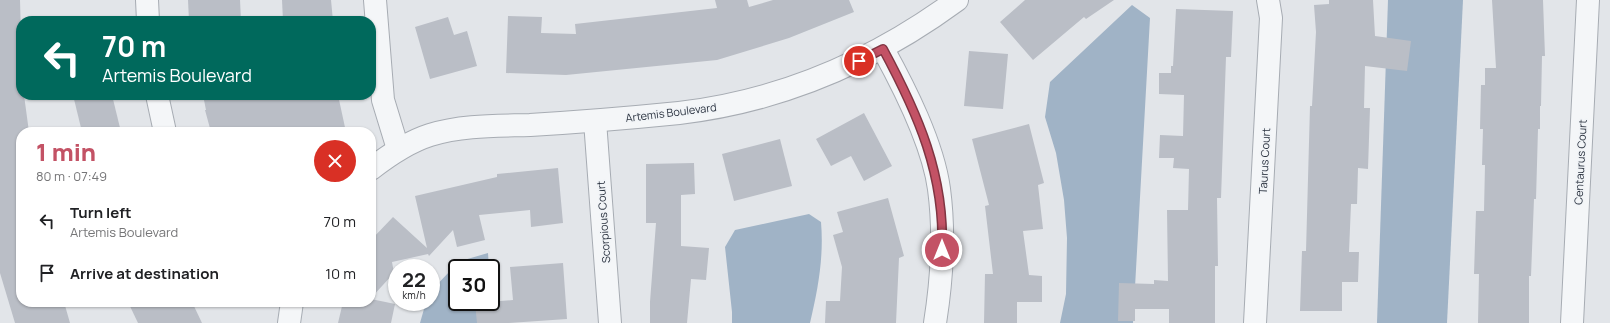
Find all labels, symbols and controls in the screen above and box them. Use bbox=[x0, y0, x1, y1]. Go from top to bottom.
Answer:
text: 70 m bbox=[102, 27, 166, 65]
icon: left bbox=[36, 32, 88, 84]
pin bbox=[842, 44, 876, 78]
icon: arrive bbox=[848, 50, 870, 72]
text: Artemis Boulevard bbox=[102, 63, 252, 87]
street label: Artemis Boulevard bbox=[625, 99, 717, 125]
street label: Centaurus Court bbox=[1570, 119, 1590, 205]
street label: Taurus Court bbox=[1255, 128, 1273, 194]
text: 1 min bbox=[36, 135, 96, 168]
button: close bbox=[314, 140, 356, 182]
text: 80 m · 07:49 bbox=[36, 167, 107, 185]
street label: Scorpious Court bbox=[593, 180, 613, 264]
text: Turn left bbox=[70, 202, 132, 223]
icon: left bbox=[36, 210, 58, 232]
text: 70 m bbox=[324, 211, 356, 232]
text: Artemis Boulevard bbox=[70, 223, 178, 241]
position arrow bbox=[921, 229, 963, 271]
speed limit sign: 30 bbox=[448, 259, 500, 311]
icon: arrive bbox=[36, 262, 58, 284]
text: Arrive at destination bbox=[70, 263, 219, 284]
text: 10 m bbox=[325, 263, 356, 284]
text: 22 bbox=[402, 266, 426, 293]
text: km/h bbox=[402, 288, 426, 302]

